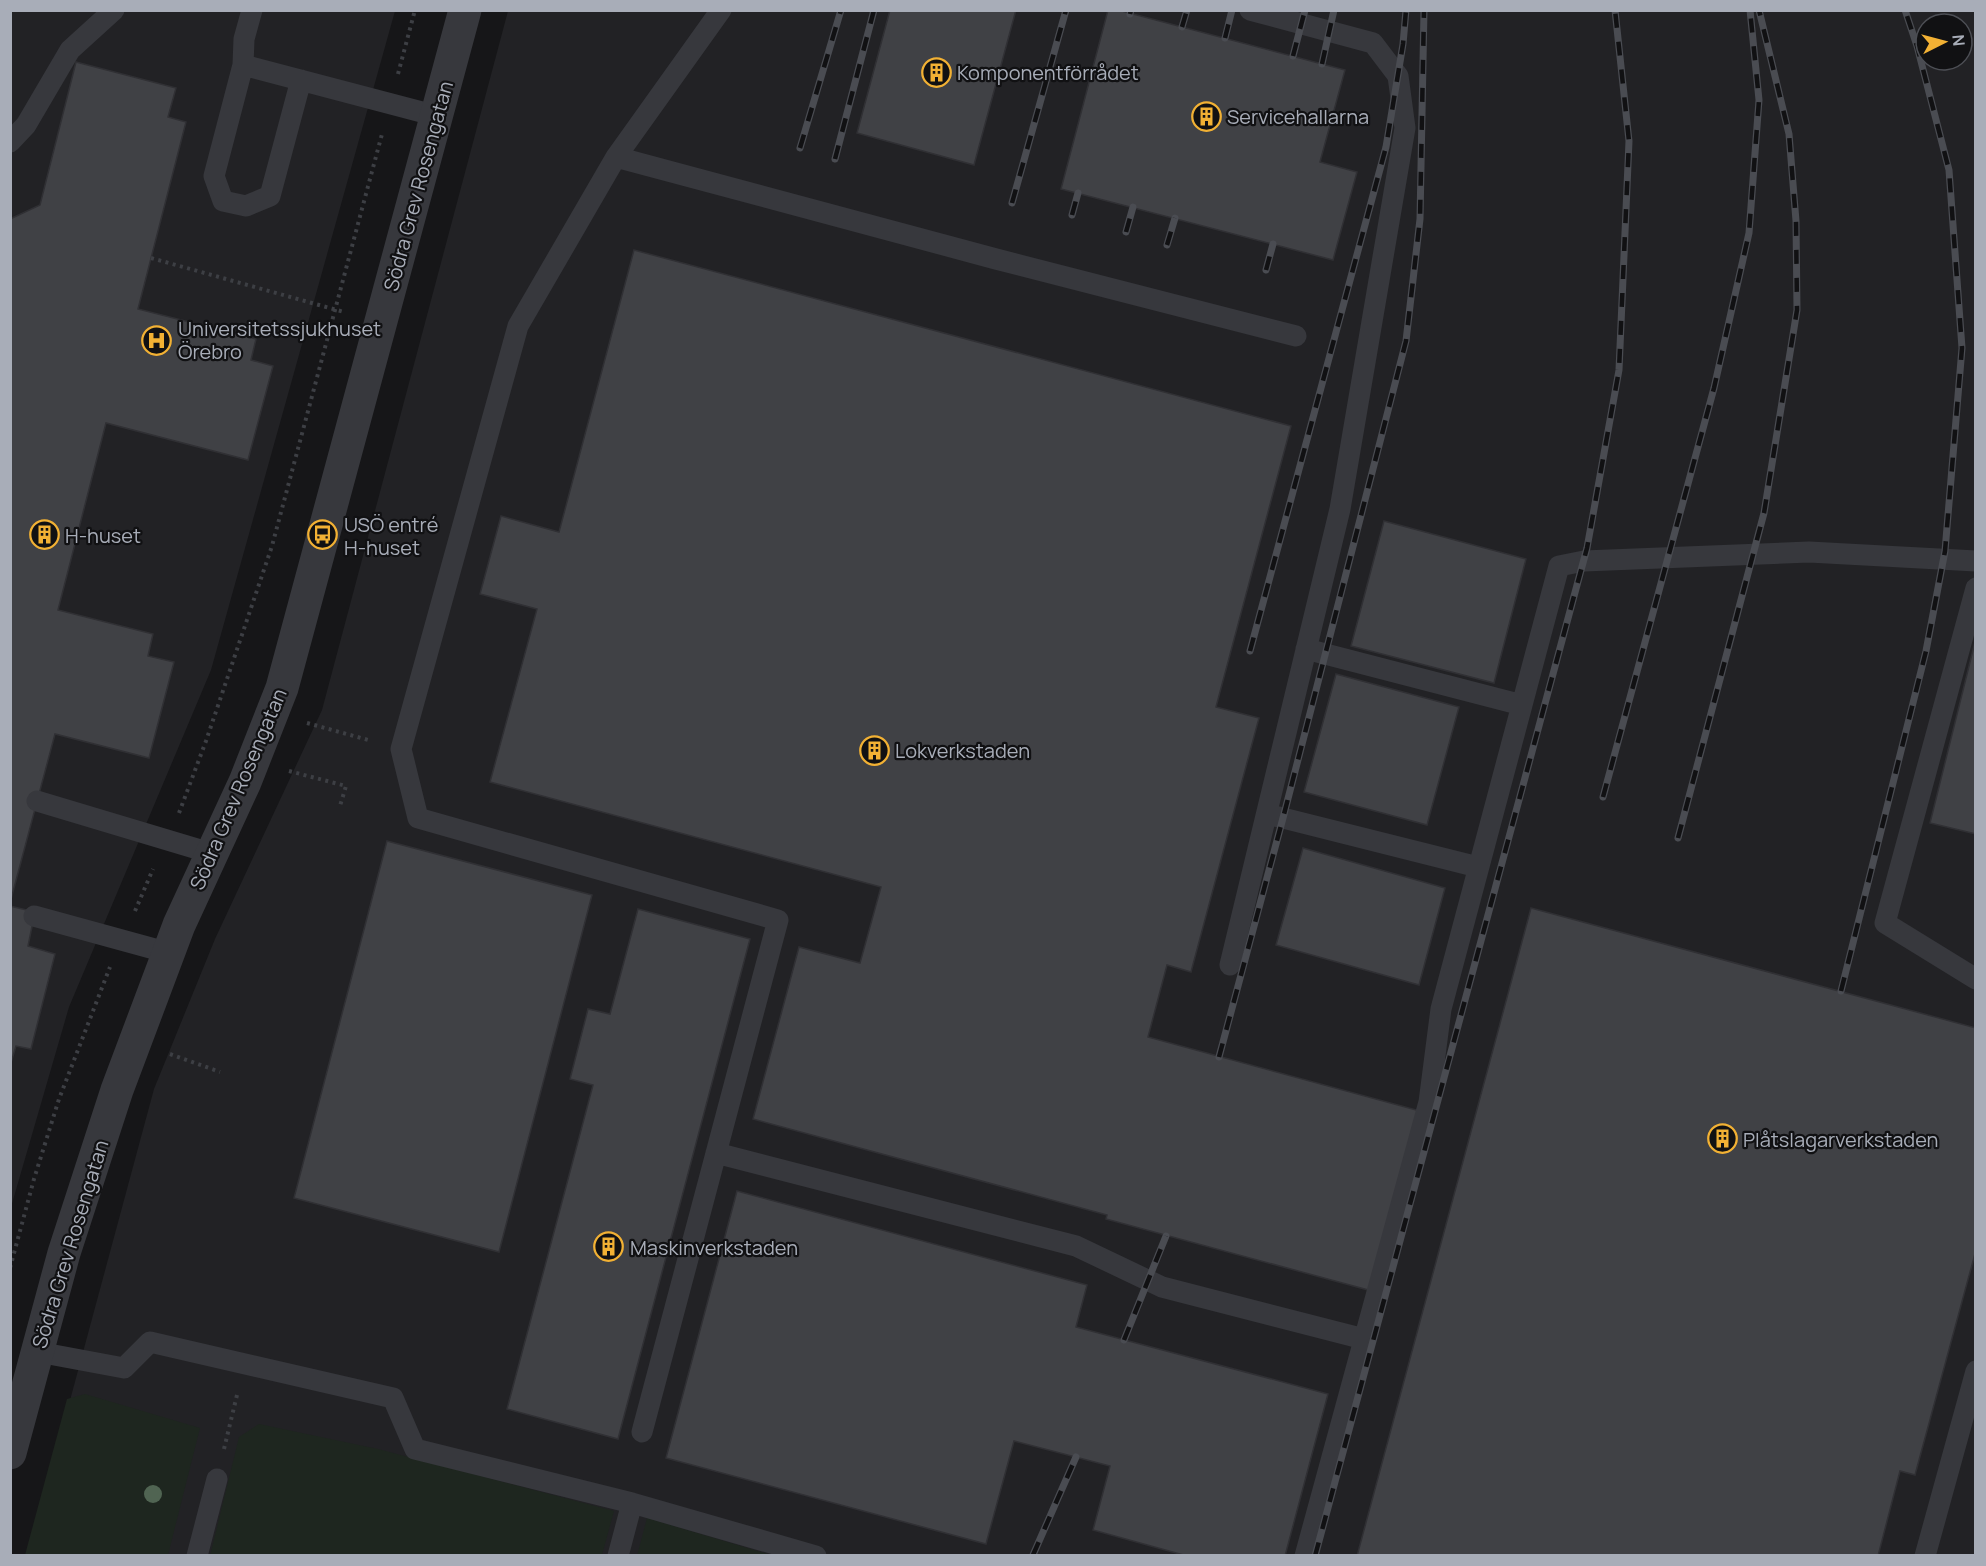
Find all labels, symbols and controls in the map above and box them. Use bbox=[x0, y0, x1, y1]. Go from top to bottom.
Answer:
north arrow bbox=[1914, 12, 1974, 72]
text: N bbox=[1947, 34, 1970, 47]
building icon: Komponentförrådet bbox=[920, 56, 952, 88]
place label: Komponentförrådet bbox=[957, 59, 1139, 86]
street label: Södra Grev Rosengatan bbox=[377, 78, 459, 294]
building icon: Servicehallarna bbox=[1190, 100, 1222, 132]
place label: Servicehallarna bbox=[1227, 103, 1369, 130]
place label: Universitetssjukhuset Örebro bbox=[178, 315, 381, 365]
hospital icon: Universitetssjukhuset Örebro bbox=[141, 324, 173, 356]
place label: USÖ entré H-huset bbox=[344, 511, 438, 561]
building icon: H-huset bbox=[28, 519, 60, 551]
bus stop icon: USÖ entré H-huset bbox=[307, 519, 339, 551]
place label: H-huset bbox=[65, 522, 141, 549]
street label: Södra Grev Rosengatan bbox=[183, 684, 293, 894]
building icon: Lokverkstaden bbox=[858, 734, 890, 766]
place label: Lokverkstaden bbox=[895, 737, 1030, 764]
building icon: Plåtslagarverkstaden bbox=[1706, 1123, 1738, 1155]
place label: Plåtslagarverkstaden bbox=[1743, 1126, 1938, 1153]
street label: Södra Grev Rosengatan bbox=[25, 1137, 115, 1351]
building icon: Maskinverkstaden bbox=[593, 1231, 625, 1263]
place label: Maskinverkstaden bbox=[630, 1234, 798, 1261]

